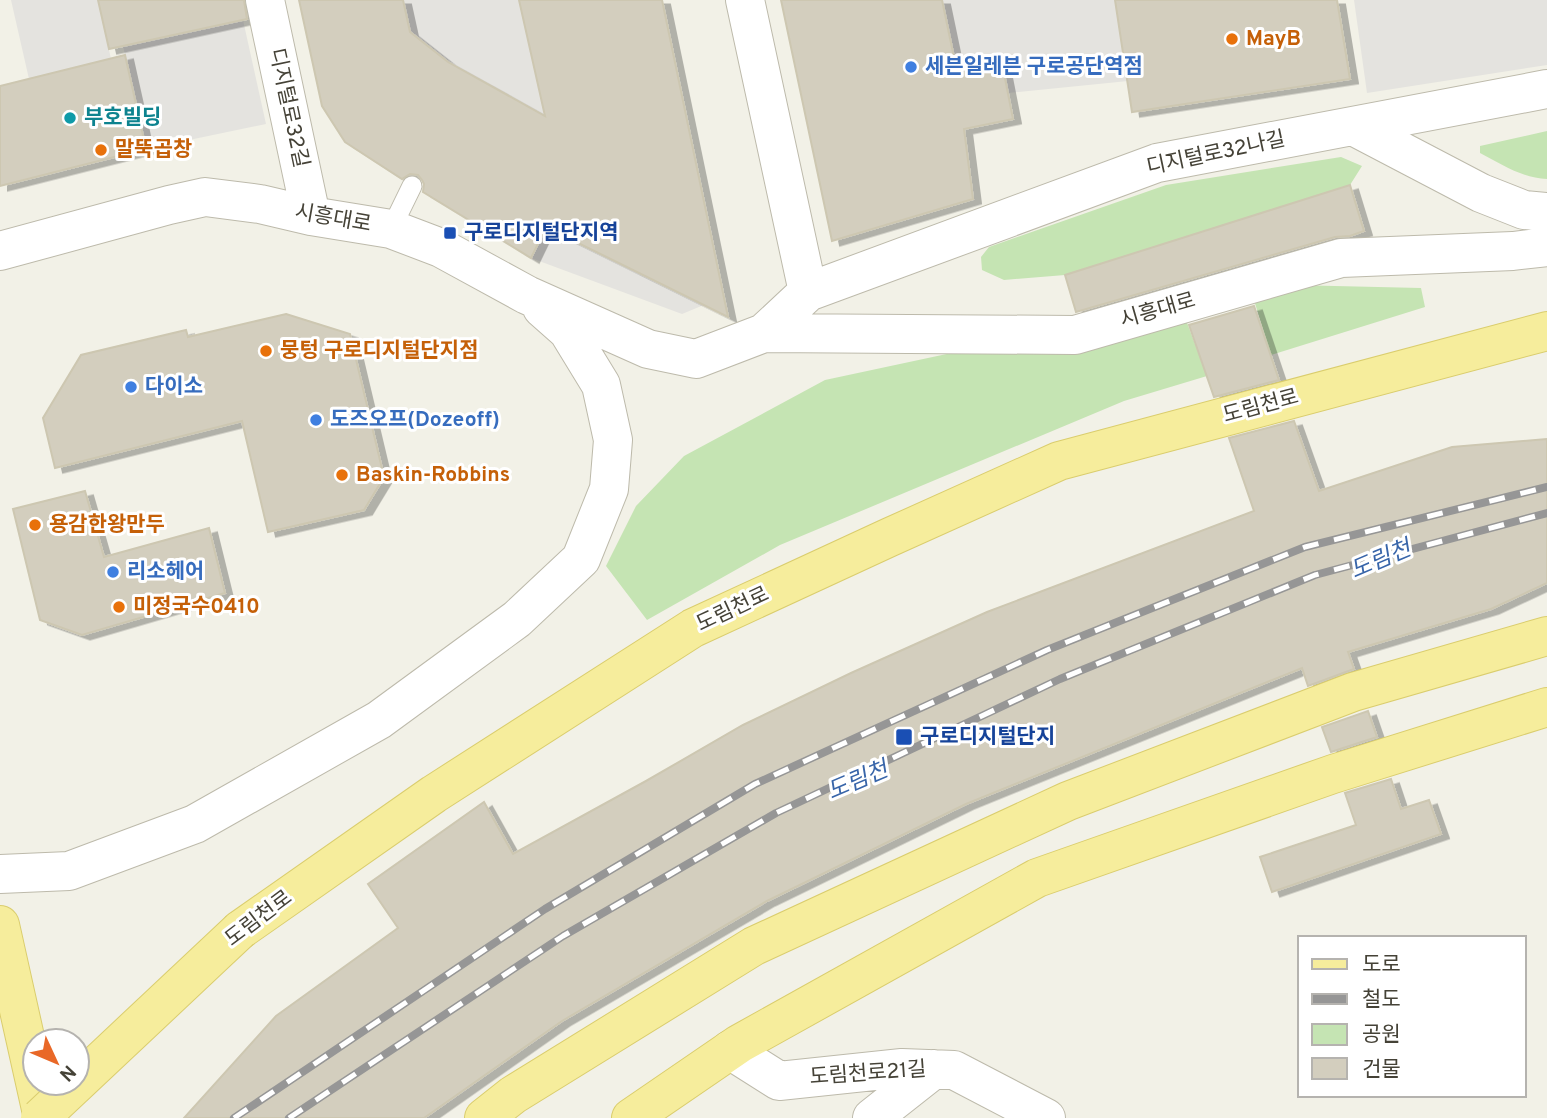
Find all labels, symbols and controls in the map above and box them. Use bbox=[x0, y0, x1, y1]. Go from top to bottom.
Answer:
place label: MayB bbox=[1246, 26, 1301, 53]
marker: MayB bbox=[1224, 31, 1240, 47]
street label: 디지털로32길 bbox=[262, 46, 314, 170]
place label: 세븐일레븐 구로공단역점 bbox=[925, 54, 1143, 81]
marker: 세븐일레븐 구로공단역점 bbox=[903, 59, 919, 75]
place label: 부호빌딩 bbox=[84, 105, 161, 132]
marker: 부호빌딩 bbox=[62, 110, 78, 126]
street label: 디지털로32나길 bbox=[1144, 126, 1288, 182]
place label: 말뚝곱창 bbox=[115, 137, 192, 164]
marker: 말뚝곱창 bbox=[93, 142, 109, 158]
street label: 시흥대로 bbox=[293, 199, 373, 239]
place label: 구로디지털단지역 bbox=[464, 220, 619, 247]
marker: 구로디지털단지역 bbox=[442, 225, 458, 241]
street label: 시흥대로 bbox=[1117, 287, 1199, 335]
place label: 뭉텅 구로디지털단지점 bbox=[280, 338, 478, 365]
marker: 뭉텅 구로디지털단지점 bbox=[258, 343, 274, 359]
place label: 다이소 bbox=[145, 374, 203, 401]
marker: 다이소 bbox=[123, 379, 139, 395]
street label: 도림천로 bbox=[1220, 384, 1302, 430]
place label: 도즈오프(Dozeoff) bbox=[330, 407, 500, 434]
marker: 도즈오프(Dozeoff) bbox=[308, 412, 324, 428]
place label: Baskin-Robbins bbox=[356, 462, 510, 489]
marker: Baskin-Robbins bbox=[334, 467, 350, 483]
place label: 용감한왕만두 bbox=[49, 512, 165, 539]
marker: 용감한왕만두 bbox=[27, 517, 43, 533]
water label: 도림천 bbox=[1346, 534, 1418, 587]
place label: 리소헤어 bbox=[127, 559, 204, 586]
marker: 리소헤어 bbox=[105, 564, 121, 580]
street label: 도림천로 bbox=[692, 581, 774, 639]
place label: 미정국수0410 bbox=[133, 594, 260, 621]
marker: 미정국수0410 bbox=[111, 599, 127, 615]
place label: 구로디지털단지 bbox=[920, 724, 1055, 751]
marker: 구로디지털단지 bbox=[894, 727, 914, 747]
water label: 도림천 bbox=[823, 755, 895, 808]
street label: 도림천로 bbox=[220, 885, 298, 953]
legend bbox=[1298, 936, 1526, 1097]
text: 도로 bbox=[1362, 952, 1401, 979]
text: 철도 bbox=[1362, 987, 1401, 1014]
text: 공원 bbox=[1362, 1022, 1401, 1049]
north arrow bbox=[21, 1027, 91, 1097]
street label: 도림천로21길 bbox=[809, 1056, 927, 1092]
text: 건물 bbox=[1362, 1057, 1401, 1084]
text: N bbox=[53, 1059, 80, 1086]

